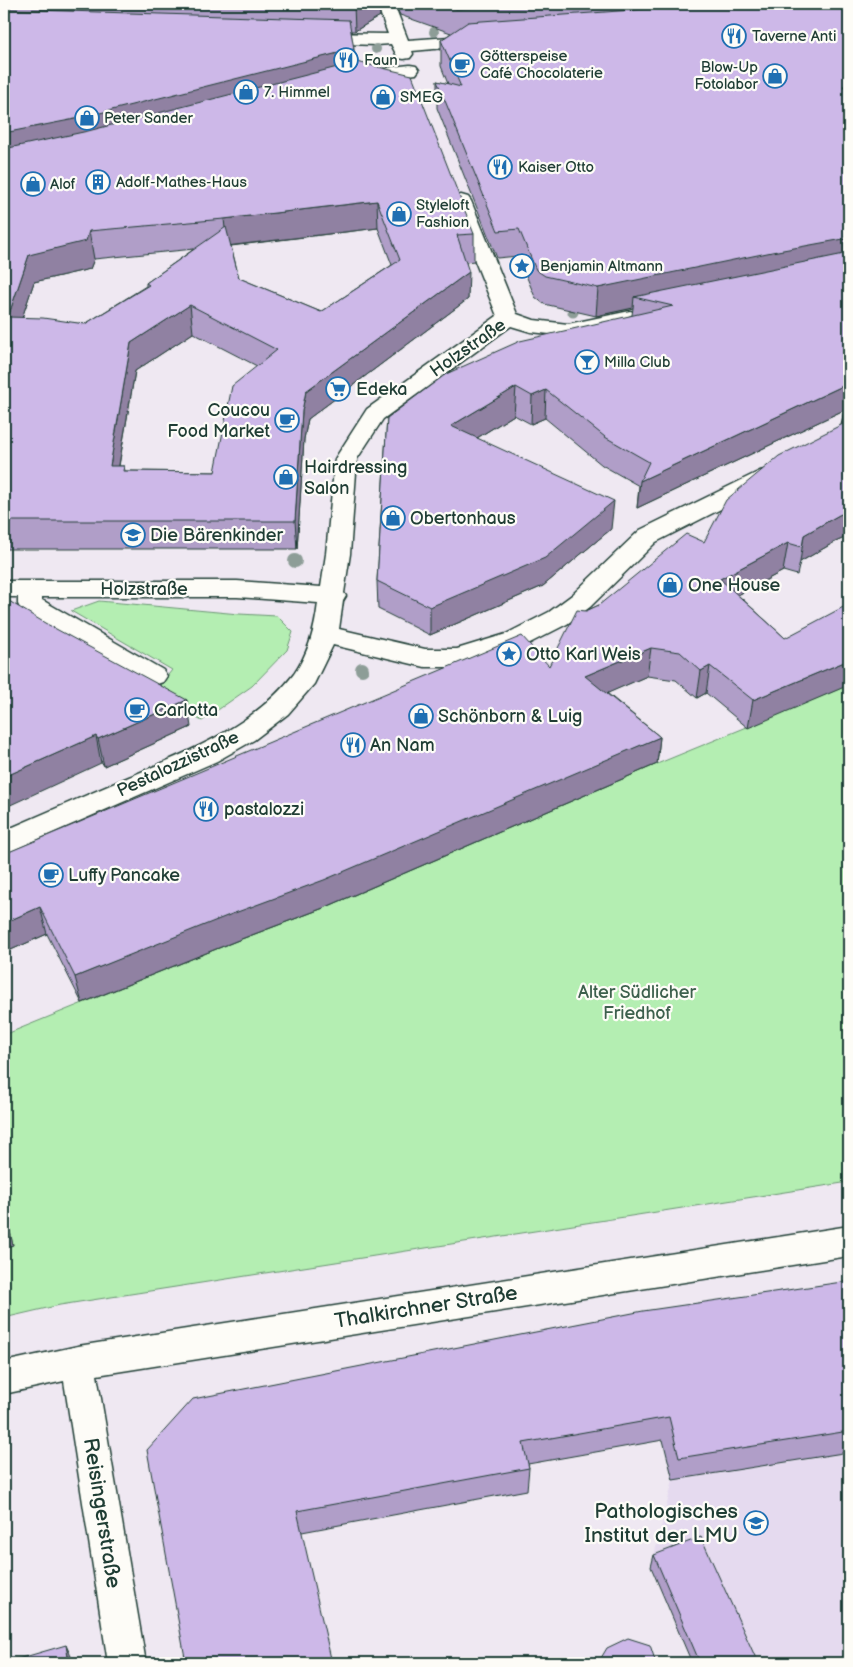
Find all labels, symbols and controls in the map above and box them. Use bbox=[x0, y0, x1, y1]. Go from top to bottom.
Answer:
restaurant icon: Taverne Anti bbox=[721, 23, 747, 49]
place label: Taverne Anti bbox=[752, 27, 836, 46]
restaurant icon: Faun bbox=[333, 47, 359, 73]
place label: Götterspeise Café Chocolaterie bbox=[480, 47, 603, 83]
place label: Faun bbox=[364, 51, 398, 70]
cafe icon: Götterspeise Café Chocolaterie bbox=[449, 52, 475, 78]
place label: Blow-Up Fotolabor bbox=[694, 58, 759, 94]
shop icon: Blow-Up Fotolabor bbox=[762, 63, 788, 89]
shop icon: 7. Himmel bbox=[233, 79, 259, 105]
place label: 7. Himmel bbox=[264, 83, 330, 102]
shop icon: SMEG bbox=[370, 84, 396, 110]
place label: SMEG bbox=[400, 88, 443, 107]
shop icon: Peter Sander bbox=[74, 105, 100, 131]
place label: Peter Sander bbox=[104, 109, 193, 128]
restaurant icon: Kaiser Otto bbox=[487, 154, 513, 180]
place label: Kaiser Otto bbox=[518, 158, 594, 177]
building icon: Adolf-Mathes-Haus bbox=[85, 169, 111, 195]
shop icon: Alof bbox=[20, 171, 46, 197]
place label: Adolf-Mathes-Haus bbox=[116, 173, 247, 192]
place label: Alof bbox=[50, 175, 76, 194]
place label: Styleloft Fashion bbox=[416, 196, 470, 232]
shop icon: Styleloft Fashion bbox=[386, 201, 412, 227]
place icon: Benjamin Altmann bbox=[509, 253, 535, 279]
place label: Benjamin Altmann bbox=[540, 257, 663, 276]
street label: Holzstraße bbox=[426, 314, 510, 382]
bar icon: Milla Club bbox=[574, 349, 600, 375]
place label: Milla Club bbox=[604, 353, 671, 372]
supermarket icon: Edeka bbox=[325, 376, 351, 402]
place label: Edeka bbox=[356, 379, 408, 400]
place label: Coucou Food Market bbox=[167, 400, 270, 442]
cafe icon: Coucou Food Market bbox=[274, 407, 300, 433]
place label: Hairdressing Salon bbox=[304, 457, 407, 499]
shop icon: Hairdressing Salon bbox=[273, 464, 299, 490]
shop icon: Obertonhaus bbox=[380, 505, 406, 531]
place label: Obertonhaus bbox=[410, 508, 516, 529]
school or university icon: Die Bärenkinder bbox=[120, 522, 146, 548]
place label: Die Bärenkinder bbox=[150, 525, 284, 546]
shop icon: One House bbox=[657, 572, 683, 598]
place label: One House bbox=[688, 575, 781, 596]
street label: Holzstraße bbox=[100, 579, 188, 600]
place icon: Otto Karl Weis bbox=[496, 641, 522, 667]
place label: Otto Karl Weis bbox=[526, 644, 641, 665]
cafe icon: Carlotta bbox=[124, 697, 150, 723]
place label: Carlotta bbox=[154, 700, 218, 721]
shop icon: Schönborn & Luig bbox=[408, 703, 434, 729]
place label: Schönborn & Luig bbox=[438, 706, 583, 727]
street label: Pestalozzistraße bbox=[114, 726, 243, 801]
restaurant icon: An Nam bbox=[340, 732, 366, 758]
place label: An Nam bbox=[370, 735, 435, 756]
restaurant icon: pastalozzi bbox=[193, 796, 219, 822]
place label: pastalozzi bbox=[224, 799, 304, 820]
cafe icon: Luffy Pancake bbox=[38, 862, 64, 888]
place label: Luffy Pancake bbox=[68, 865, 180, 886]
park label: Alter Südlicher Friedhof bbox=[578, 982, 696, 1024]
street label: Thalkirchner Straße bbox=[333, 1280, 519, 1334]
street label: Reisingerstraße bbox=[78, 1436, 126, 1590]
place label: Pathologisches Institut der LMU bbox=[584, 1499, 738, 1548]
school or university icon: Pathologisches Institut der LMU bbox=[743, 1510, 769, 1536]

